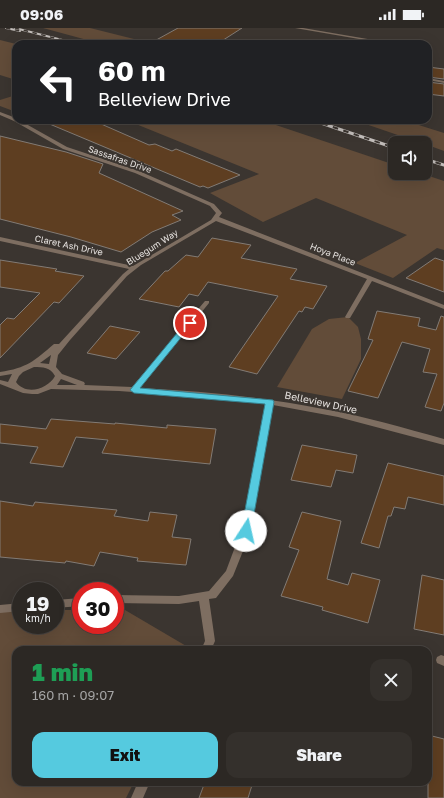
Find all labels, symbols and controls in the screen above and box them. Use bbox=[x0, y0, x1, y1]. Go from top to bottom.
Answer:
text: 09:06 bbox=[20, 5, 63, 23]
text: 60 m bbox=[98, 54, 165, 87]
icon: left bbox=[32, 56, 84, 108]
text: Belleview Drive bbox=[98, 88, 231, 110]
map controls bbox=[388, 136, 432, 180]
button: sound bbox=[388, 136, 432, 180]
street label: Sassafras Drive bbox=[87, 143, 153, 175]
street label: Bluegum Way bbox=[124, 227, 180, 267]
street label: Claret Ash Drive bbox=[34, 232, 104, 258]
street label: Hoya Place bbox=[309, 240, 357, 268]
pin bbox=[173, 306, 207, 340]
icon: arrive bbox=[179, 312, 201, 334]
street label: Belleview Drive bbox=[284, 388, 359, 416]
position arrow bbox=[225, 510, 267, 552]
speed limit sign: 30 bbox=[72, 582, 124, 634]
text: 19 bbox=[26, 591, 49, 615]
text: km/h bbox=[25, 612, 51, 624]
text: 1 min bbox=[32, 657, 93, 686]
button: close bbox=[370, 659, 412, 701]
text: 160 m · 09:07 bbox=[32, 687, 114, 703]
button: Exit bbox=[32, 732, 218, 778]
button: Share bbox=[226, 732, 412, 778]

